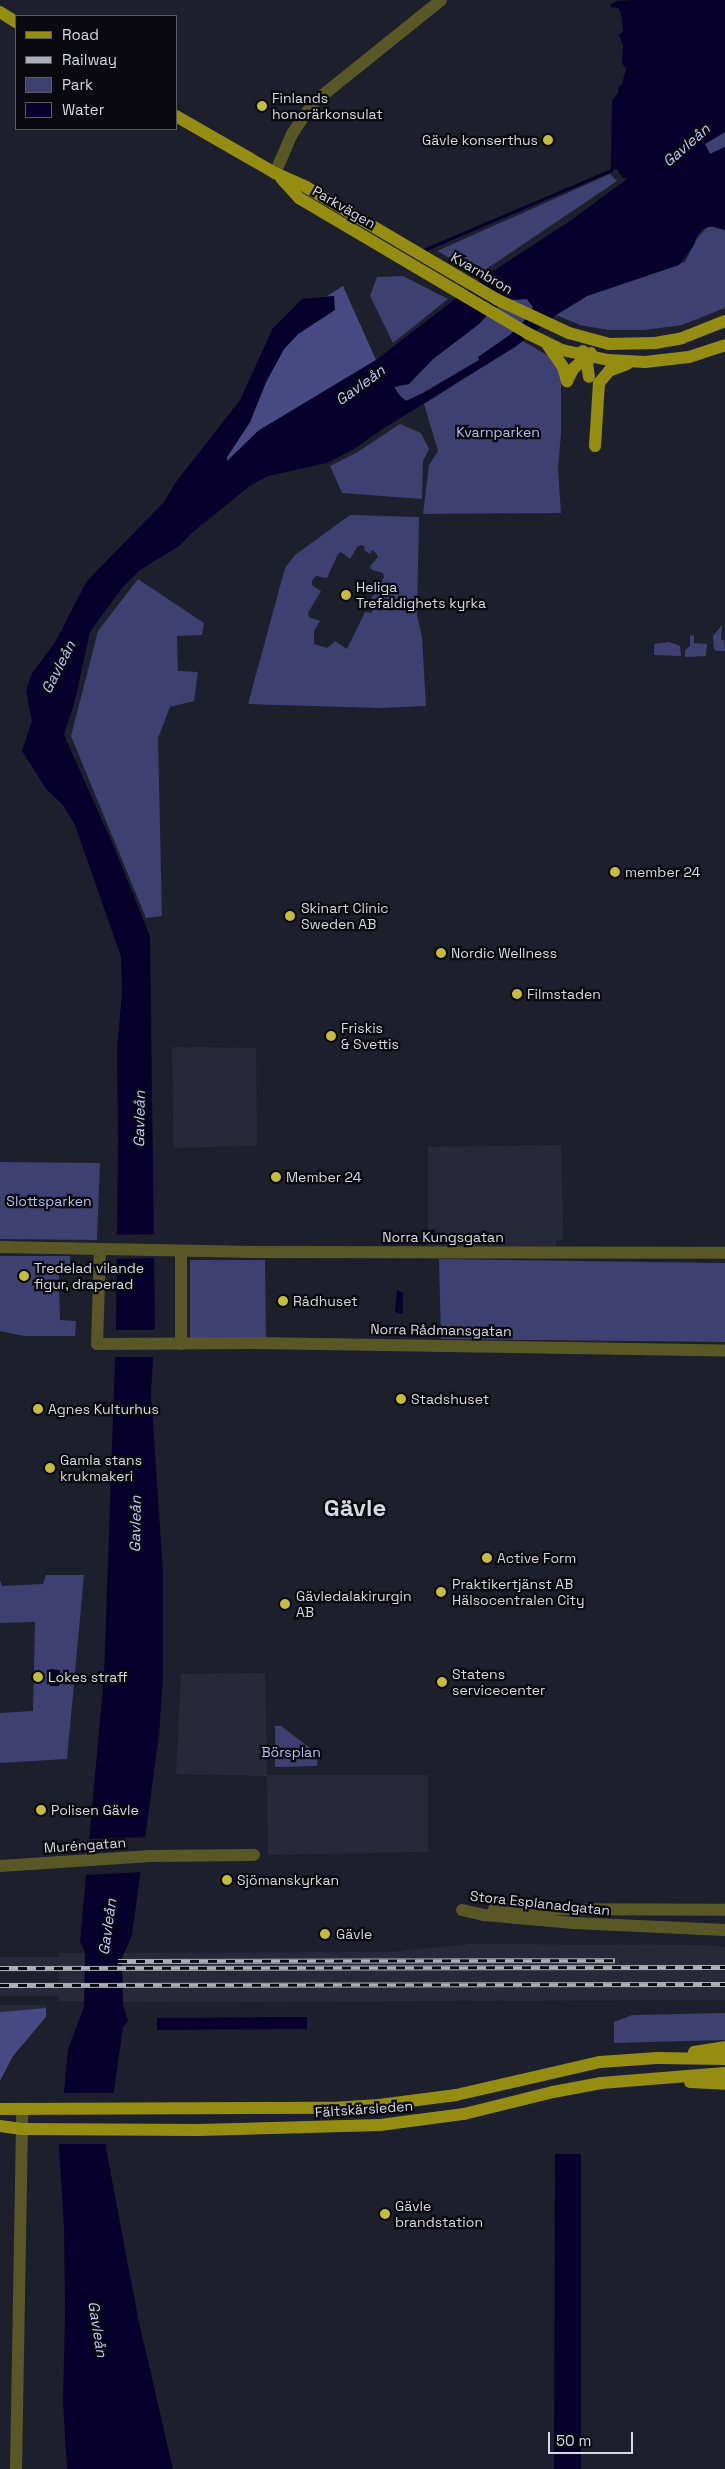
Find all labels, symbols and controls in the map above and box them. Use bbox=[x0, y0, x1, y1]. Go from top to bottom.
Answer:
legend bbox=[15, 15, 178, 130]
text: Road bbox=[62, 25, 99, 44]
text: Railway bbox=[62, 50, 117, 69]
text: Park bbox=[62, 75, 93, 94]
place label: Finlands honorärkonsulat bbox=[272, 90, 383, 122]
text: Water bbox=[62, 100, 104, 119]
marker: Finlands honorärkonsulat bbox=[256, 100, 268, 112]
water label: Gavleån bbox=[659, 120, 713, 170]
place label: Gävle konserthus bbox=[422, 132, 538, 148]
marker: Gävle konserthus bbox=[542, 134, 554, 146]
street label: Parkvägen bbox=[309, 182, 379, 232]
street label: Kvarnbron bbox=[448, 249, 516, 297]
water label: Gavleån bbox=[332, 361, 388, 409]
park label: Kvarnparken bbox=[456, 424, 540, 440]
place label: Heliga Trefaldighets kyrka bbox=[356, 579, 486, 612]
marker: Heliga Trefaldighets kyrka bbox=[340, 589, 352, 601]
water label: Gavleån bbox=[37, 638, 79, 696]
place label: member 24 bbox=[625, 864, 700, 880]
marker: member 24 bbox=[609, 866, 621, 878]
place label: Skinart Clinic Sweden AB bbox=[301, 900, 389, 932]
marker: Skinart Clinic Sweden AB bbox=[283, 909, 297, 923]
place label: Nordic Wellness bbox=[451, 945, 557, 961]
marker: Nordic Wellness bbox=[435, 947, 447, 959]
place label: Filmstaden bbox=[527, 986, 601, 1002]
marker: Filmstaden bbox=[511, 988, 523, 1000]
place label: Friskis & Svettis bbox=[341, 1020, 399, 1052]
marker: Friskis & Svettis bbox=[325, 1030, 337, 1042]
water label: Gavleån bbox=[130, 1091, 148, 1147]
place label: Member 24 bbox=[286, 1169, 361, 1185]
marker: Member 24 bbox=[270, 1171, 282, 1183]
park label: Slottsparken bbox=[6, 1193, 92, 1209]
street label: Norra Kungsgatan bbox=[382, 1229, 504, 1245]
place label: Tredelad vilande figur, draperad bbox=[34, 1260, 144, 1292]
marker: Tredelad vilande figur, draperad bbox=[18, 1270, 30, 1282]
place label: Rådhuset bbox=[293, 1293, 358, 1309]
marker: Rådhuset bbox=[277, 1295, 289, 1307]
street label: Norra Rådmansgatan bbox=[370, 1320, 512, 1340]
place label: Stadshuset bbox=[411, 1391, 489, 1407]
marker: Stadshuset bbox=[395, 1393, 407, 1405]
place label: Agnes Kulturhus bbox=[48, 1401, 159, 1417]
marker: Agnes Kulturhus bbox=[32, 1403, 44, 1415]
place label: Gamla stans krukmakeri bbox=[60, 1452, 142, 1484]
marker: Gamla stans krukmakeri bbox=[44, 1462, 56, 1474]
district label: Gävle bbox=[324, 1494, 386, 1522]
water label: Gavleån bbox=[126, 1496, 144, 1552]
place label: Active Form bbox=[497, 1550, 576, 1566]
marker: Active Form bbox=[481, 1552, 493, 1564]
place label: Praktikertjänst AB Hälsocentralen City bbox=[452, 1576, 585, 1608]
marker: Praktikertjänst AB Hälsocentralen City bbox=[434, 1585, 448, 1599]
place label: Gävledalakirurgin AB bbox=[296, 1588, 412, 1620]
marker: Gävledalakirurgin AB bbox=[278, 1597, 292, 1611]
place label: Statens servicecenter bbox=[452, 1666, 545, 1698]
place label: Lokes straff bbox=[48, 1669, 128, 1685]
marker: Lokes straff bbox=[32, 1671, 44, 1683]
marker: Statens servicecenter bbox=[436, 1676, 448, 1688]
park label: Börsplan bbox=[261, 1744, 321, 1760]
place label: Polisen Gävle bbox=[51, 1802, 139, 1818]
marker: Polisen Gävle bbox=[35, 1804, 47, 1816]
street label: Muréngatan bbox=[43, 1834, 127, 1856]
place label: Sjömanskyrkan bbox=[237, 1872, 339, 1888]
marker: Sjömanskyrkan bbox=[221, 1874, 233, 1886]
street label: Stora Esplanadgatan bbox=[469, 1887, 611, 1919]
water label: Gavleån bbox=[94, 1898, 120, 1956]
place label: Gävle bbox=[336, 1926, 372, 1942]
marker: Gävle bbox=[318, 1927, 332, 1941]
street label: Fältskärsleden bbox=[314, 2097, 414, 2121]
place label: Gävle brandstation bbox=[395, 2198, 483, 2230]
marker: Gävle brandstation bbox=[379, 2208, 391, 2220]
water label: Gavleån bbox=[85, 2300, 111, 2358]
scale bar bbox=[550, 2422, 635, 2454]
text: 50 m bbox=[556, 2431, 591, 2450]

